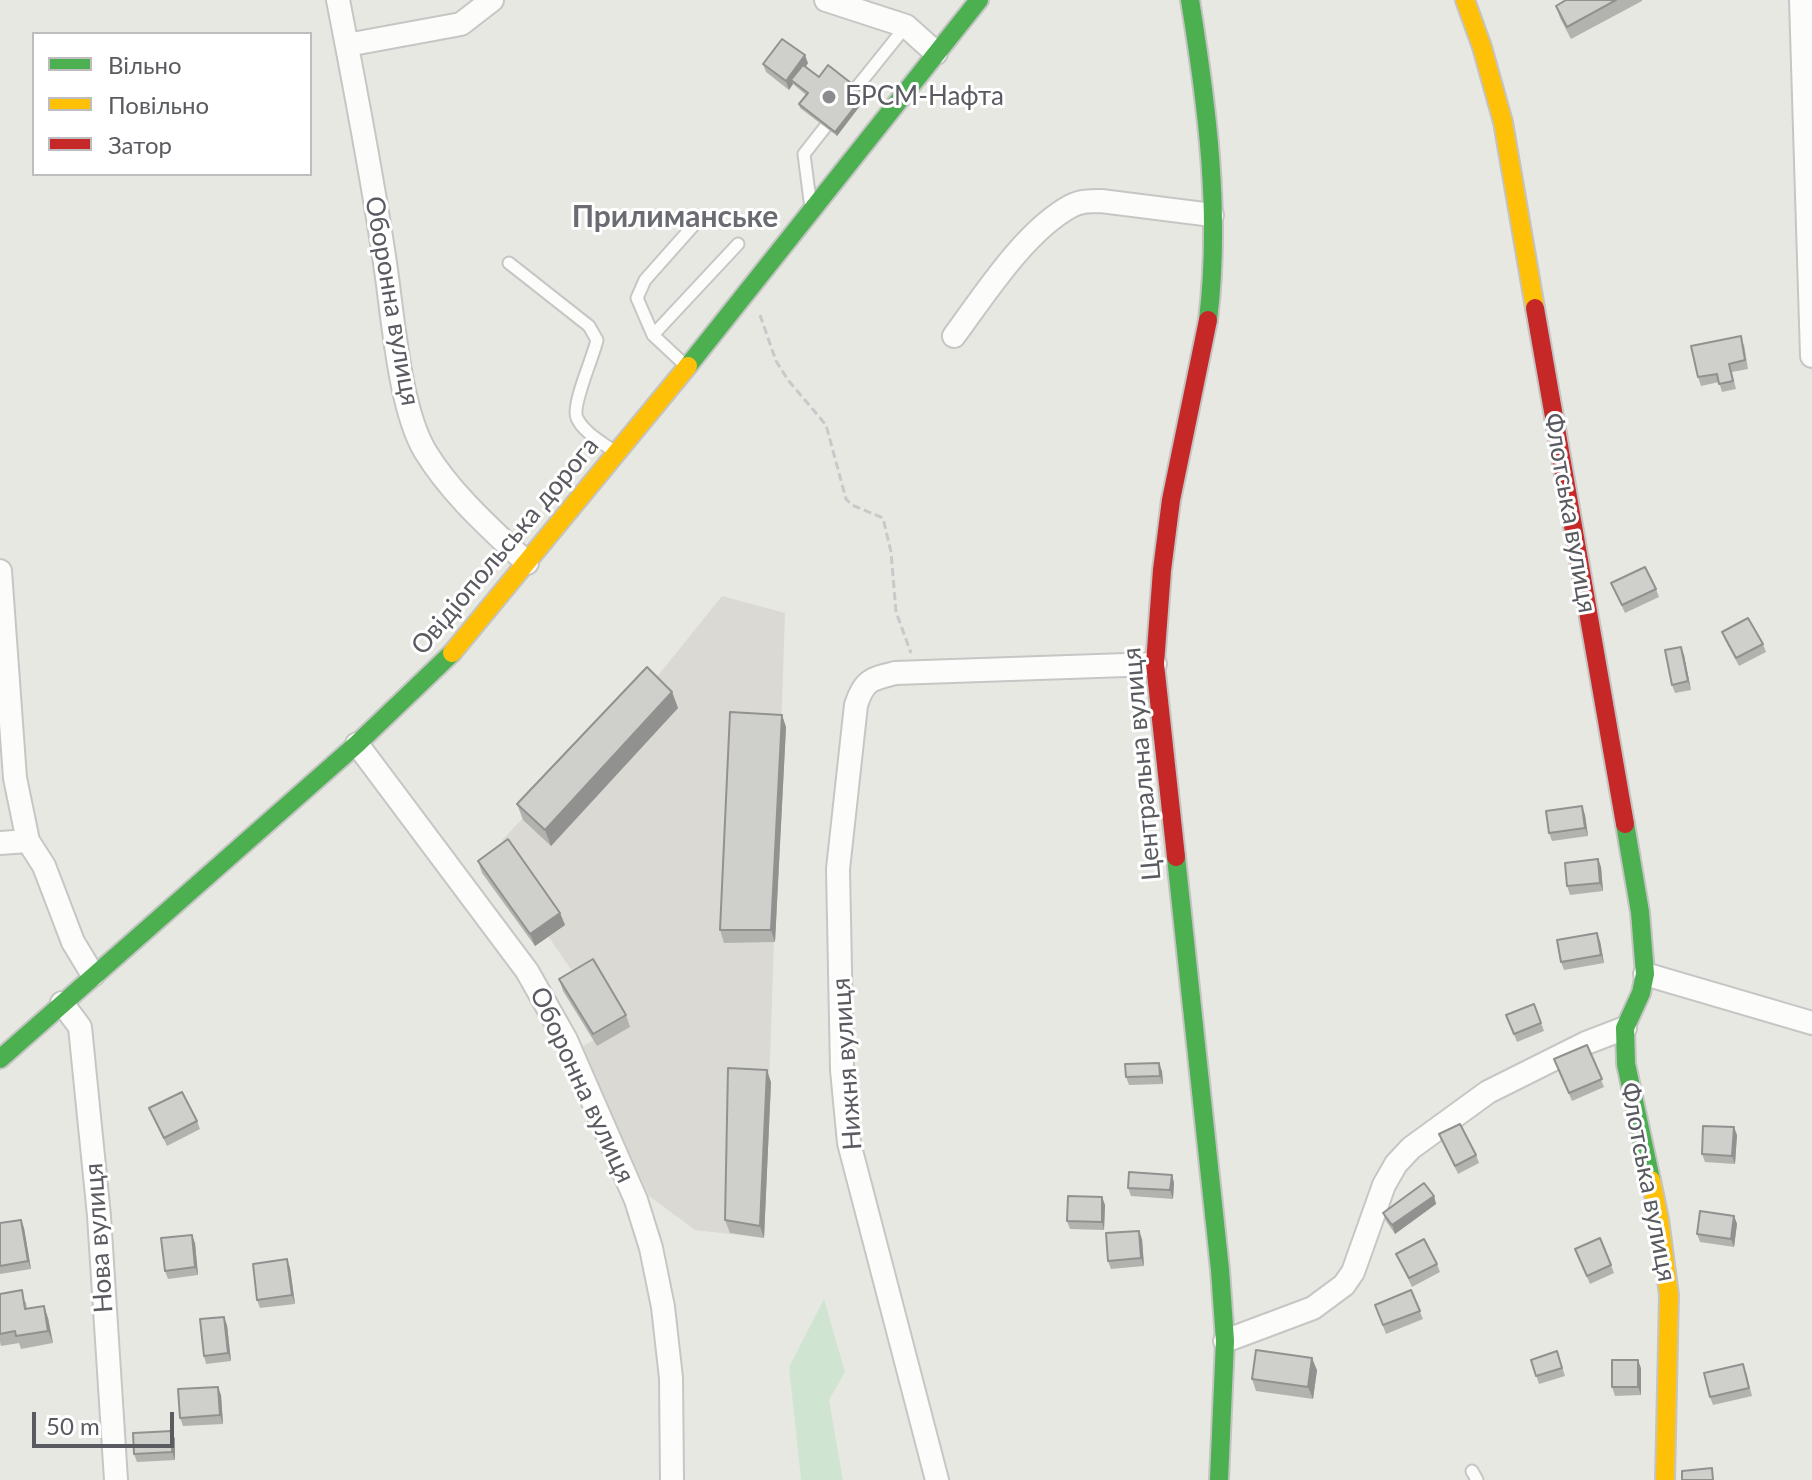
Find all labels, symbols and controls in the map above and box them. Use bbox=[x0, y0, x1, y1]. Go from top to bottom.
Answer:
legend bbox=[32, 32, 312, 176]
text: Вільно bbox=[108, 50, 182, 79]
place label: БРСМ-Нафта bbox=[845, 81, 1004, 113]
marker: БРСМ-Нафта bbox=[820, 88, 838, 106]
text: Повільно bbox=[108, 90, 209, 119]
text: Затор bbox=[108, 130, 172, 159]
street label: Оборонна вулиця bbox=[358, 194, 426, 408]
district label: Прилиманське bbox=[572, 199, 778, 235]
street label: Флотська вулиця bbox=[1537, 411, 1603, 615]
street label: Овідіопольська дорога bbox=[405, 431, 605, 661]
street label: Центральна вулиця bbox=[1116, 646, 1168, 882]
street label: Нижня вулиця bbox=[825, 977, 869, 1151]
street label: Оборонна вулиця bbox=[523, 982, 641, 1188]
street label: Флотська вулиця bbox=[1613, 1080, 1683, 1284]
street label: Нова вулиця bbox=[78, 1162, 120, 1314]
scale bar bbox=[36, 1396, 178, 1446]
text: 50 m bbox=[46, 1411, 100, 1440]

